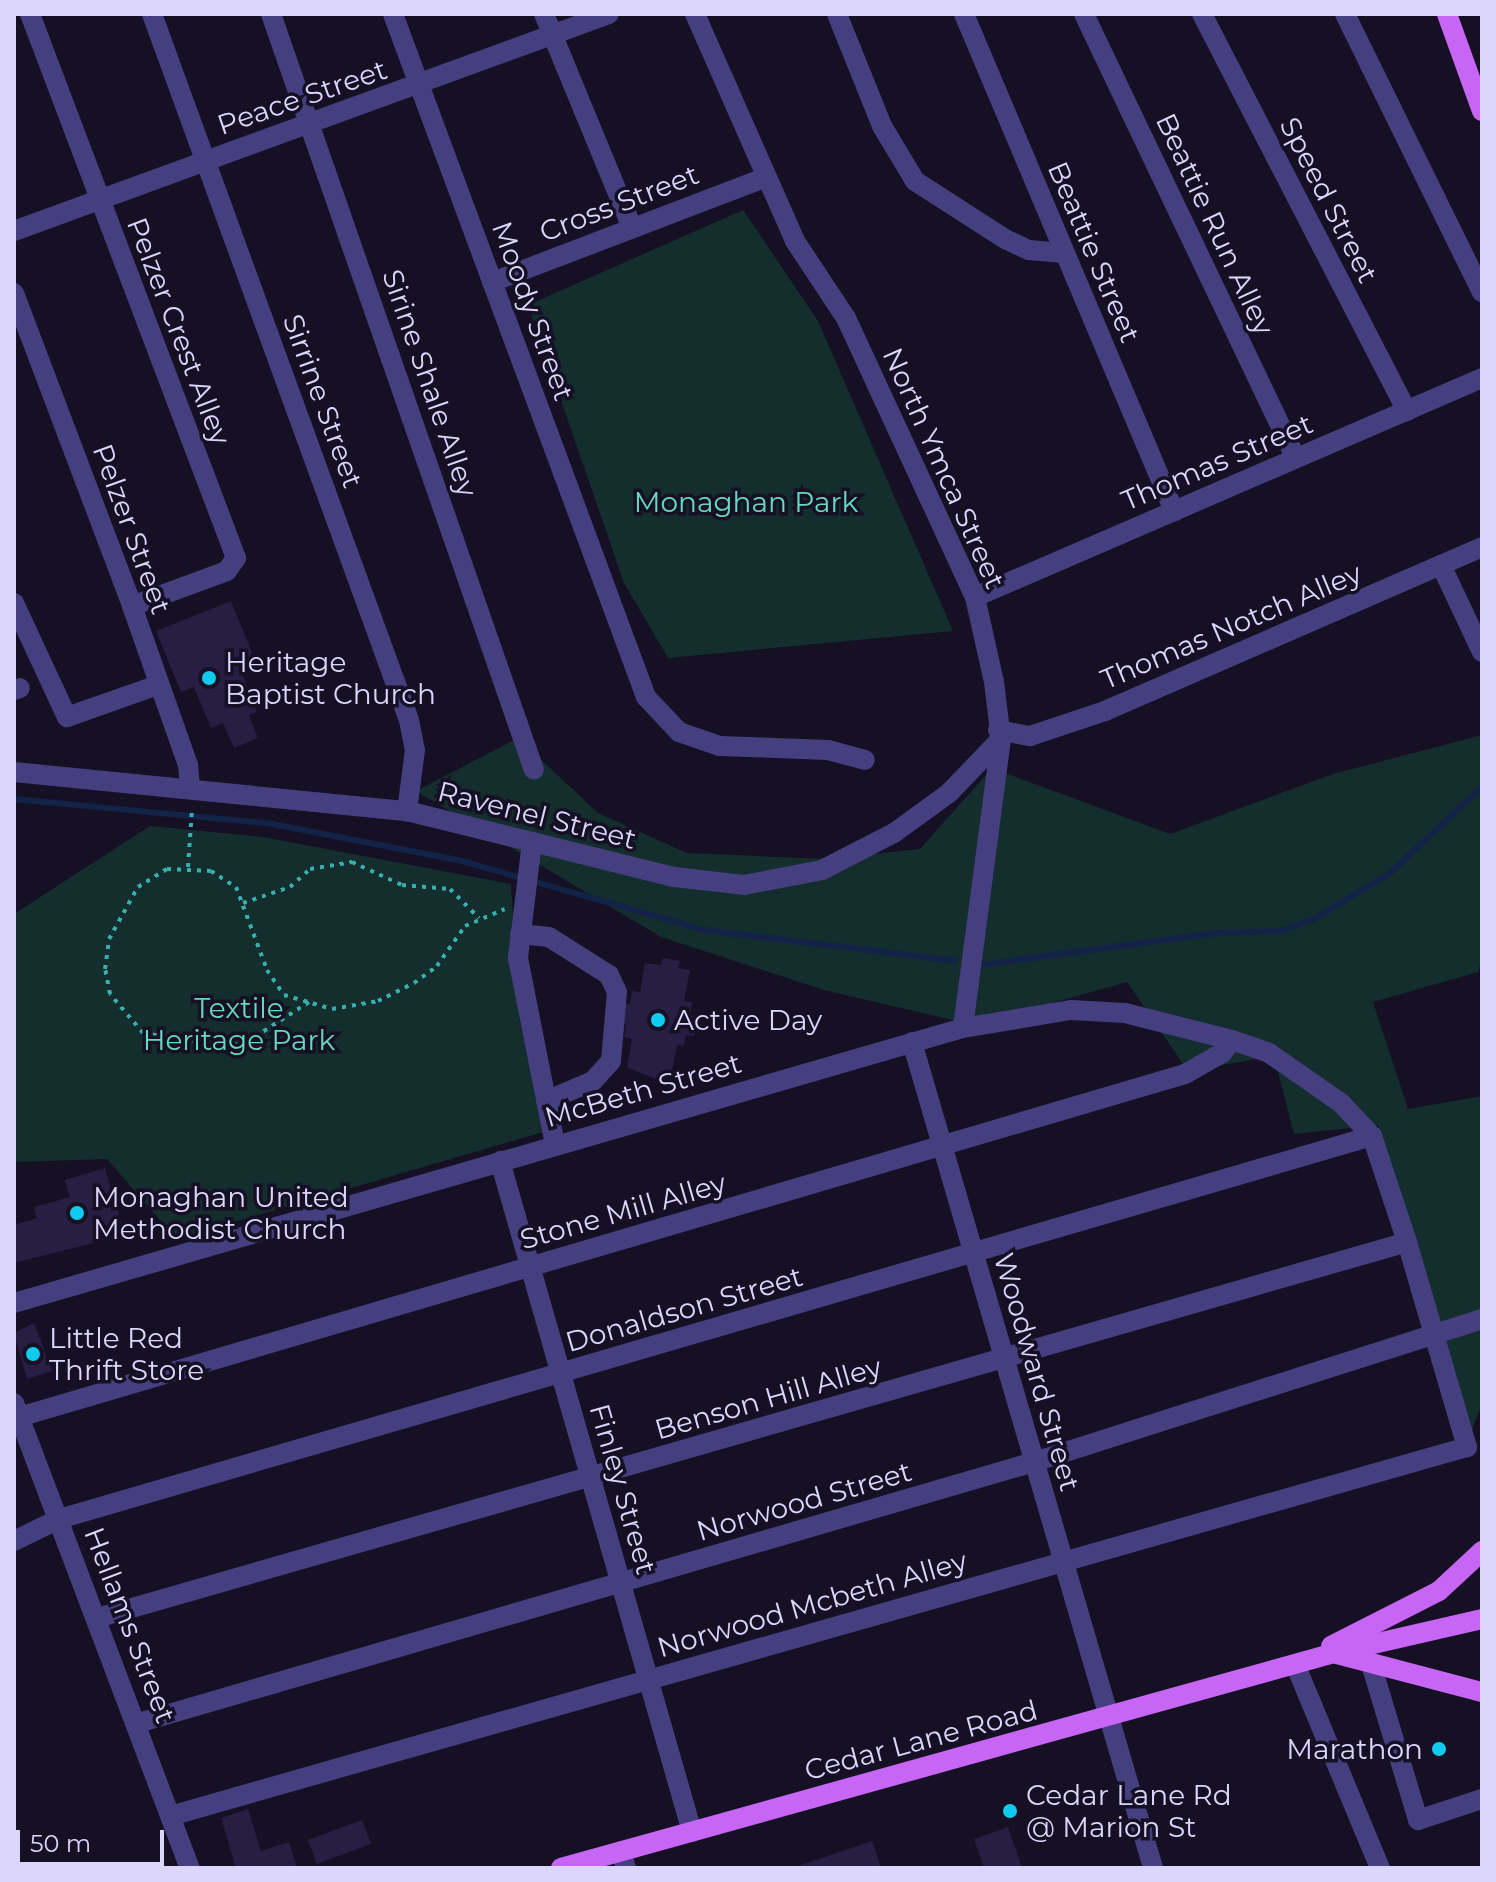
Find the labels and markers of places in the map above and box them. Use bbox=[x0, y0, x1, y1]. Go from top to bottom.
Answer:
place label: Heritage Baptist Church bbox=[225, 645, 436, 711]
marker: Heritage Baptist Church bbox=[200, 669, 218, 687]
place label: Active Day bbox=[674, 1003, 822, 1037]
marker: Active Day bbox=[649, 1011, 667, 1029]
place label: Monaghan United Methodist Church bbox=[93, 1180, 349, 1246]
marker: Monaghan United Methodist Church bbox=[68, 1204, 86, 1222]
place label: Little Red Thrift Store bbox=[49, 1321, 204, 1387]
marker: Little Red Thrift Store bbox=[24, 1345, 42, 1363]
place label: Marathon bbox=[1286, 1732, 1423, 1766]
marker: Marathon bbox=[1430, 1740, 1448, 1758]
place label: Cedar Lane Rd @ Marion St bbox=[1026, 1778, 1232, 1844]
marker: Cedar Lane Rd @ Marion St bbox=[1001, 1802, 1019, 1820]

